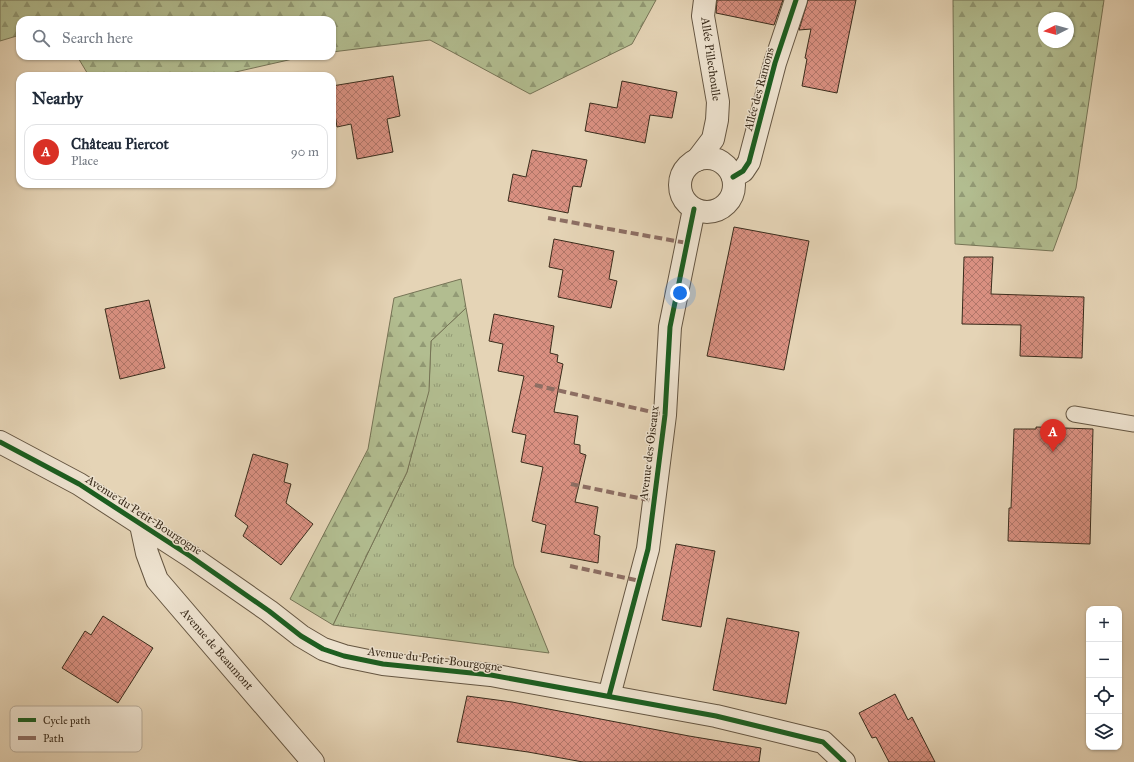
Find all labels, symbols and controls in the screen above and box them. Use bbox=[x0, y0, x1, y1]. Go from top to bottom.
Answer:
north arrow bbox=[1038, 12, 1074, 48]
street label: Allée Pillechoulle bbox=[698, 15, 724, 102]
search box bbox=[16, 16, 336, 60]
icon: search bbox=[30, 27, 52, 49]
text: Search here bbox=[62, 29, 133, 47]
street label: Allée des Ramons bbox=[741, 46, 777, 133]
text: Nearby bbox=[32, 88, 83, 109]
text: Château Piercot bbox=[71, 135, 169, 153]
text: A bbox=[42, 144, 50, 160]
text: 90 m bbox=[291, 144, 319, 160]
text: Place bbox=[71, 153, 98, 169]
your location bbox=[670, 283, 690, 303]
street label: Avenue des Oiseaux bbox=[636, 404, 662, 502]
pin: A bbox=[1040, 419, 1066, 452]
street label: Avenue du Petit-Bourgogne bbox=[82, 472, 205, 559]
street label: Avenue de Beaumont bbox=[177, 605, 257, 693]
map controls bbox=[1086, 606, 1122, 750]
button: + bbox=[1086, 606, 1122, 642]
button: − bbox=[1086, 642, 1122, 678]
street label: Avenue du Petit-Bourgogne bbox=[366, 644, 503, 675]
button: locate bbox=[1086, 678, 1122, 714]
legend bbox=[10, 706, 142, 752]
text: Cycle path bbox=[43, 714, 90, 727]
button: layers bbox=[1086, 714, 1122, 750]
text: Path bbox=[43, 732, 64, 745]

